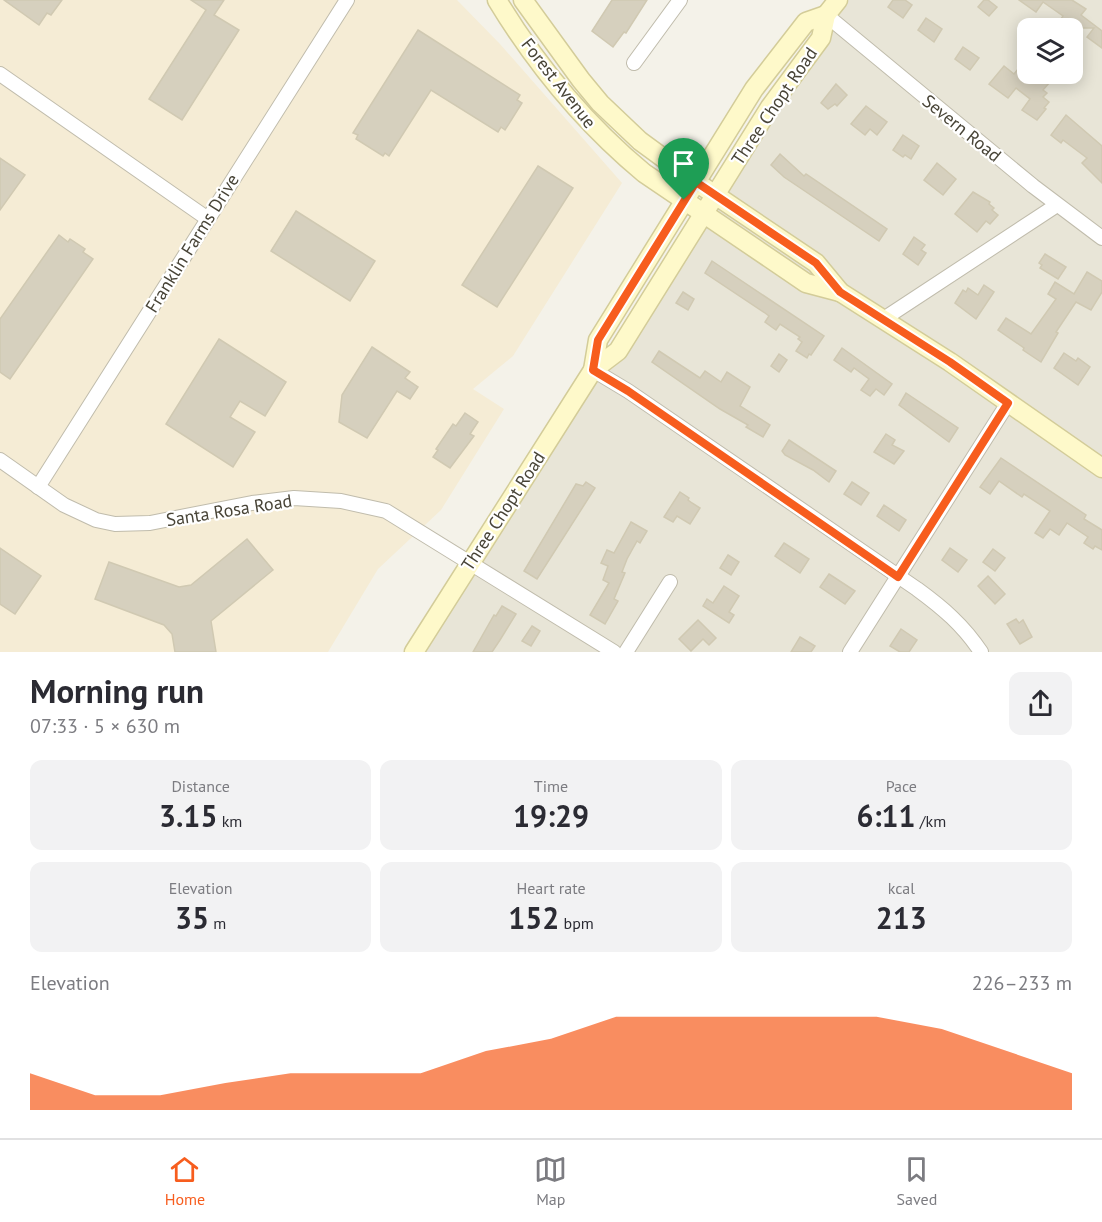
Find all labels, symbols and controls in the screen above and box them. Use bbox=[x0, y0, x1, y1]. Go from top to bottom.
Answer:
map controls bbox=[1017, 18, 1083, 84]
button: layers bbox=[1017, 18, 1083, 84]
street label: Forest Avenue bbox=[517, 33, 601, 133]
street label: Three Chopt Road bbox=[726, 43, 822, 169]
street label: Severn Road bbox=[918, 89, 1006, 167]
pin bbox=[658, 138, 709, 200]
icon: arrive bbox=[667, 147, 700, 180]
street label: Franklin Farms Drive bbox=[140, 169, 244, 317]
street label: Three Chopt Road bbox=[456, 447, 550, 575]
street label: Santa Rosa Road bbox=[164, 489, 294, 531]
text: Morning run bbox=[30, 669, 204, 712]
button: share bbox=[1009, 672, 1072, 735]
text: 07:33 · 5 × 630 m bbox=[30, 713, 180, 739]
text: Distance bbox=[171, 776, 230, 796]
text: Time bbox=[534, 776, 568, 796]
text: Pace bbox=[886, 776, 917, 796]
text: 3.15 bbox=[159, 796, 217, 835]
text: 19:29 bbox=[513, 796, 589, 835]
text: 6:11 bbox=[856, 796, 916, 835]
text: km bbox=[217, 811, 242, 831]
text: /km bbox=[916, 811, 946, 831]
text: Elevation bbox=[169, 878, 233, 898]
text: Heart rate bbox=[516, 878, 586, 898]
text: kcal bbox=[888, 878, 915, 898]
text: 35 bbox=[175, 898, 209, 937]
text: 152 bbox=[508, 898, 559, 937]
text: 213 bbox=[876, 898, 927, 937]
text: m bbox=[209, 913, 226, 933]
text: bpm bbox=[559, 913, 594, 933]
text: Elevation bbox=[30, 970, 110, 996]
text: 226–233 m bbox=[972, 970, 1072, 996]
tab: Home bbox=[165, 1153, 205, 1209]
tab: Map bbox=[534, 1153, 567, 1209]
tab: Saved bbox=[897, 1153, 937, 1209]

